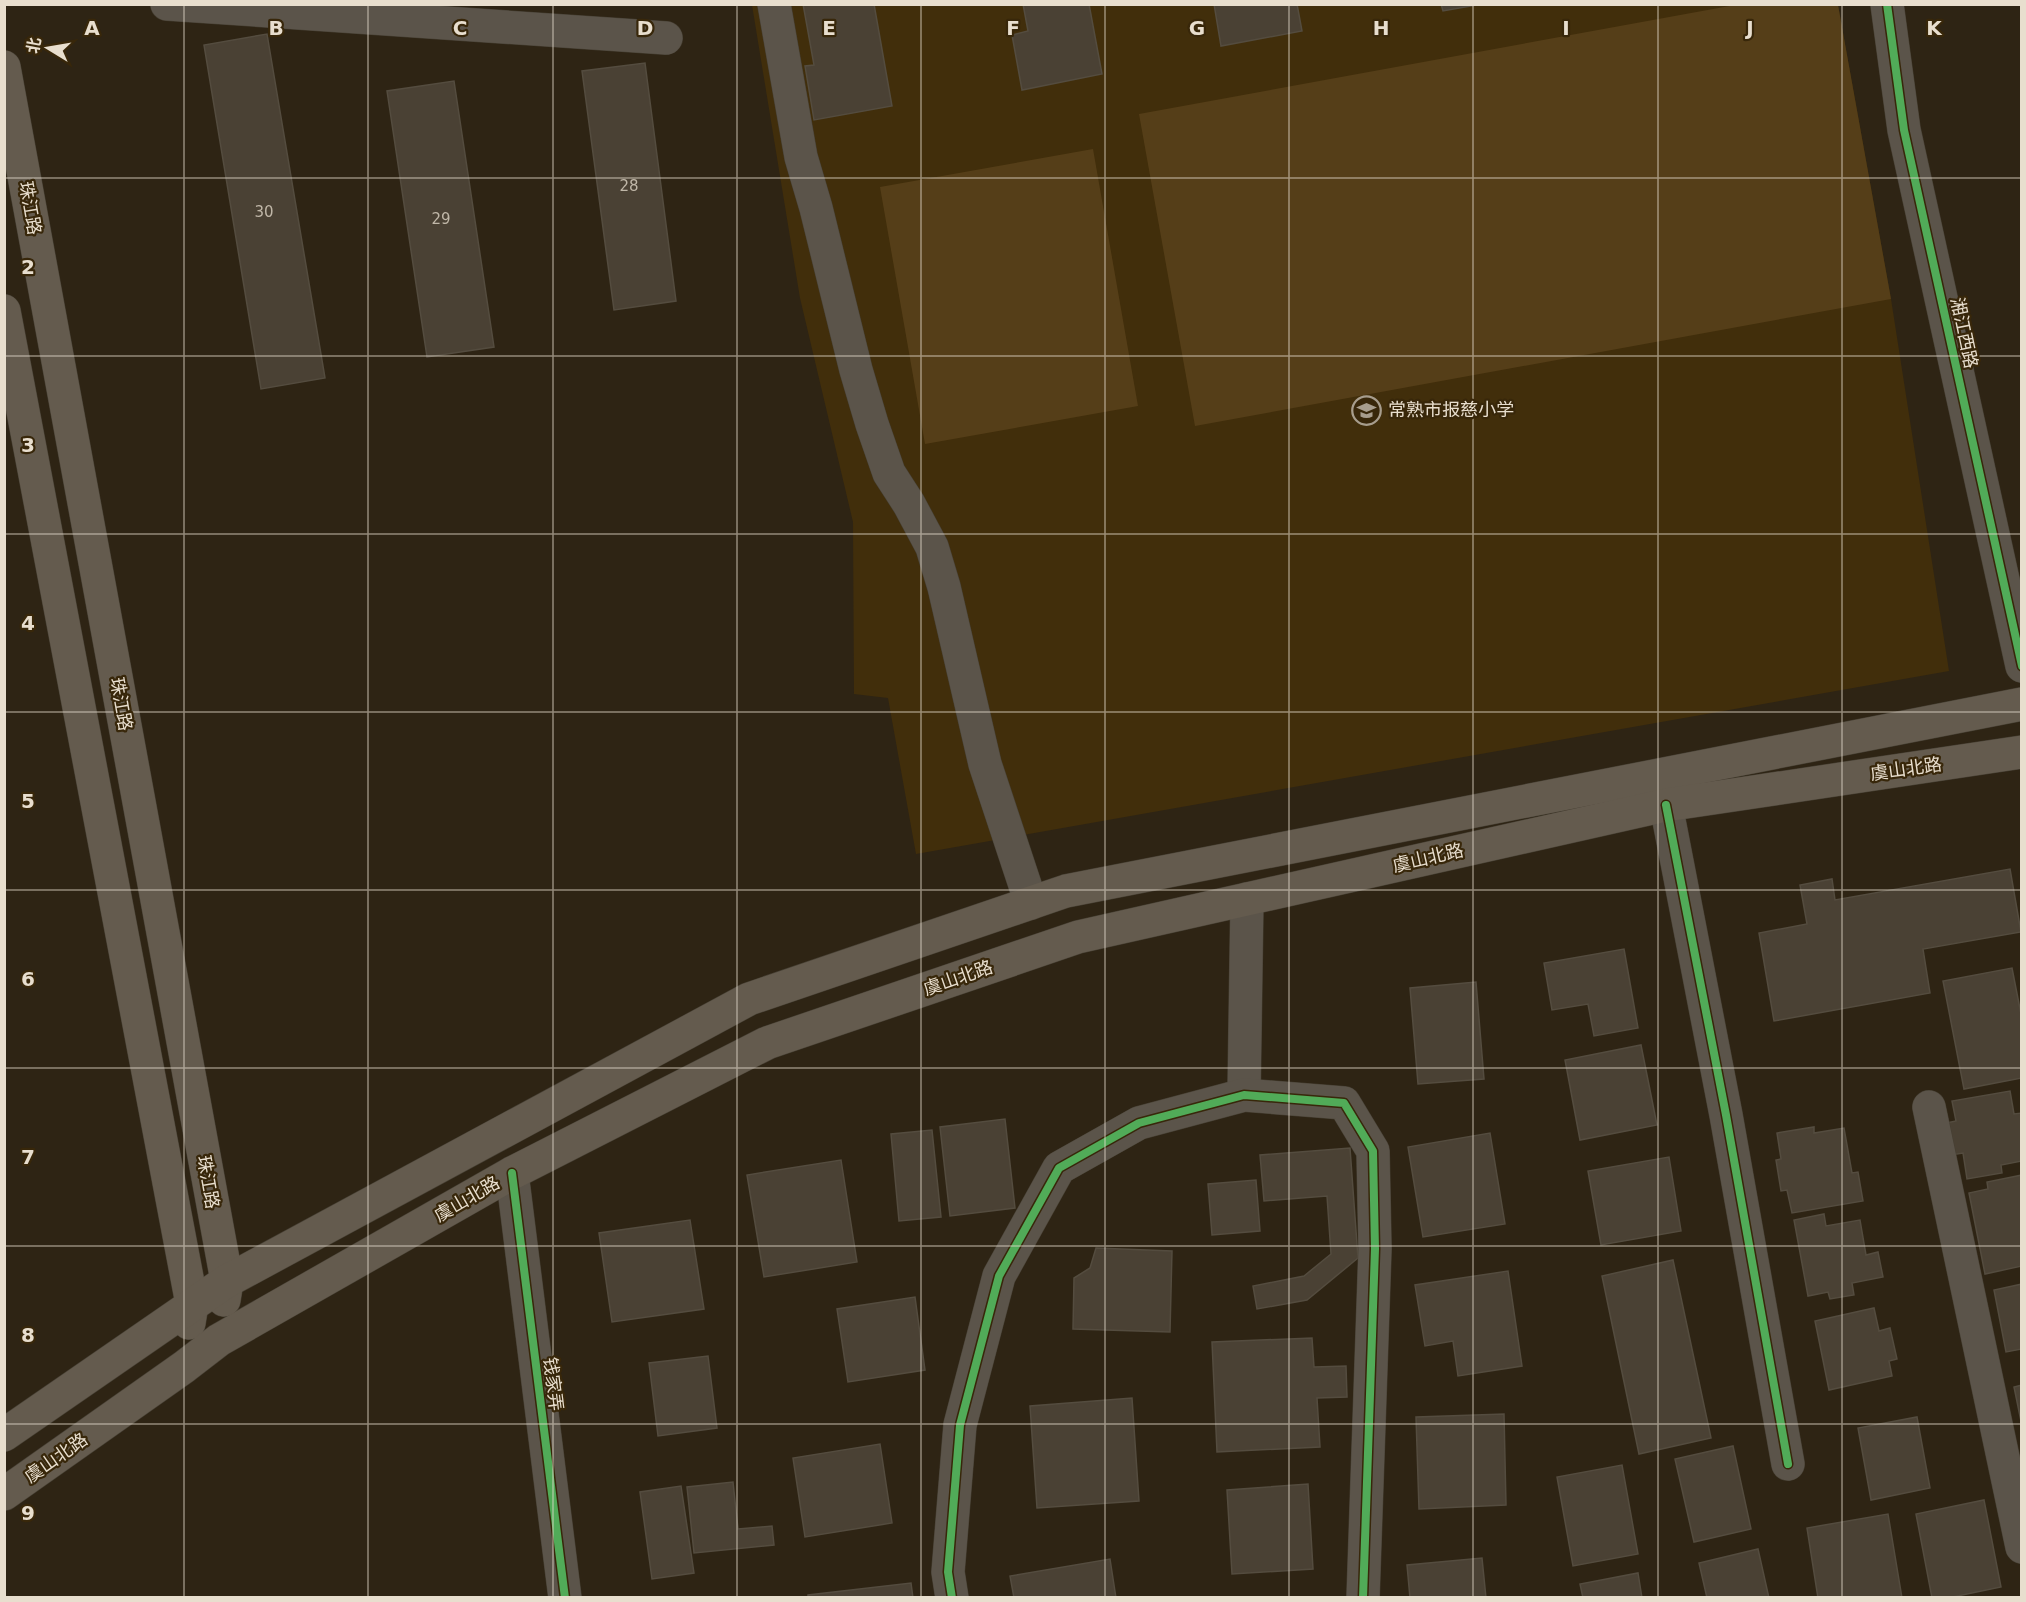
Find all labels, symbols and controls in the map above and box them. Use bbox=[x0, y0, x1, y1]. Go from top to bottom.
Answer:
text: A bbox=[84, 16, 100, 40]
text: B bbox=[268, 16, 284, 40]
text: C bbox=[453, 16, 467, 40]
text: D bbox=[637, 16, 653, 40]
text: E bbox=[822, 16, 836, 40]
text: F bbox=[1006, 16, 1020, 40]
text: G bbox=[1189, 16, 1205, 40]
text: H bbox=[1373, 16, 1389, 40]
text: I bbox=[1562, 16, 1570, 40]
text: J bbox=[1744, 16, 1754, 40]
text: K bbox=[1926, 16, 1943, 40]
north arrow bbox=[18, 18, 78, 78]
text: 北 bbox=[23, 36, 45, 55]
house number: 28 bbox=[619, 177, 639, 195]
street label: 珠江路 bbox=[15, 180, 46, 236]
house number: 30 bbox=[254, 203, 274, 221]
house number: 29 bbox=[431, 210, 451, 228]
text: 2 bbox=[21, 255, 35, 279]
street label: 湘江西路 bbox=[1947, 295, 1982, 370]
school or university icon: 常熟市报慈小学 bbox=[1351, 394, 1383, 426]
place label: 常熟市报慈小学 bbox=[1388, 399, 1514, 420]
text: 3 bbox=[21, 433, 35, 457]
text: 4 bbox=[21, 611, 35, 635]
street label: 珠江路 bbox=[106, 676, 137, 732]
street label: 虞山北路 bbox=[1869, 753, 1943, 784]
text: 5 bbox=[21, 789, 35, 813]
street label: 虞山北路 bbox=[1390, 839, 1465, 876]
street label: 虞山北路 bbox=[920, 956, 995, 999]
text: 6 bbox=[21, 967, 35, 991]
text: 7 bbox=[21, 1145, 35, 1169]
street label: 珠江路 bbox=[193, 1154, 224, 1210]
street label: 虞山北路 bbox=[430, 1171, 503, 1226]
text: 8 bbox=[21, 1323, 35, 1347]
street label: 钱家弄 bbox=[540, 1356, 567, 1412]
street label: 虞山北路 bbox=[20, 1428, 91, 1487]
text: 9 bbox=[21, 1501, 35, 1525]

